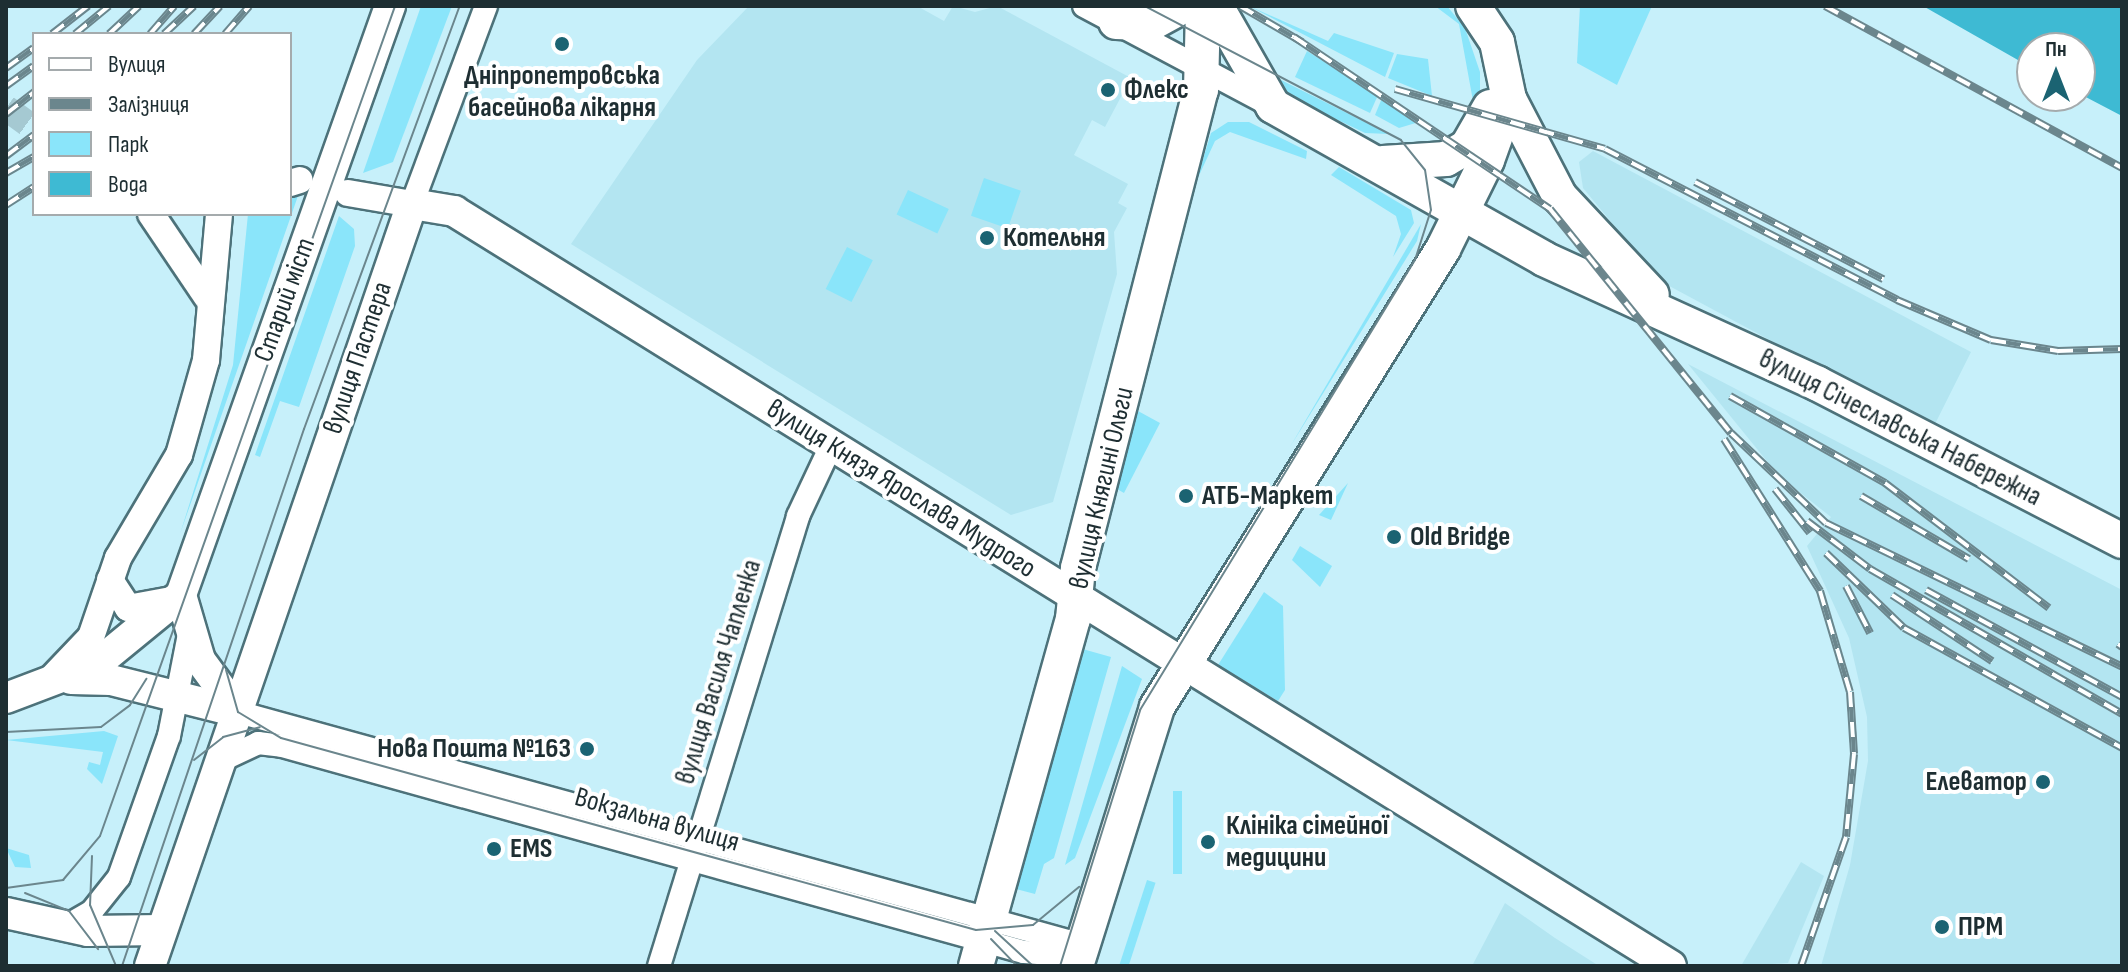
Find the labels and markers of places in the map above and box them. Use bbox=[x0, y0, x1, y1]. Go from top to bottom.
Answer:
marker: Дніпропетровська басейнова лікарня bbox=[551, 33, 573, 55]
place label: Дніпропетровська басейнова лікарня bbox=[464, 59, 660, 125]
place label: Флекс bbox=[1124, 73, 1189, 107]
marker: Флекс bbox=[1099, 81, 1117, 99]
place label: Котельня bbox=[1003, 221, 1106, 255]
marker: Котельня bbox=[978, 229, 996, 247]
place label: АТБ-Маркет bbox=[1202, 479, 1333, 513]
marker: АТБ-Маркет bbox=[1177, 487, 1195, 505]
place label: Old Bridge bbox=[1410, 520, 1510, 554]
marker: Old Bridge bbox=[1385, 528, 1403, 546]
place label: Нова Пошта №163 bbox=[377, 732, 571, 766]
marker: Нова Пошта №163 bbox=[578, 740, 596, 758]
place label: Елеватор bbox=[1925, 765, 2027, 799]
marker: Елеватор bbox=[2034, 773, 2052, 791]
place label: Клініка сімейної медицини bbox=[1226, 809, 1388, 875]
marker: Клініка сімейної медицини bbox=[1197, 831, 1219, 853]
place label: EMS bbox=[510, 832, 552, 866]
marker: EMS bbox=[485, 840, 503, 858]
place label: ПРМ bbox=[1958, 910, 2003, 944]
marker: ПРМ bbox=[1933, 918, 1951, 936]

